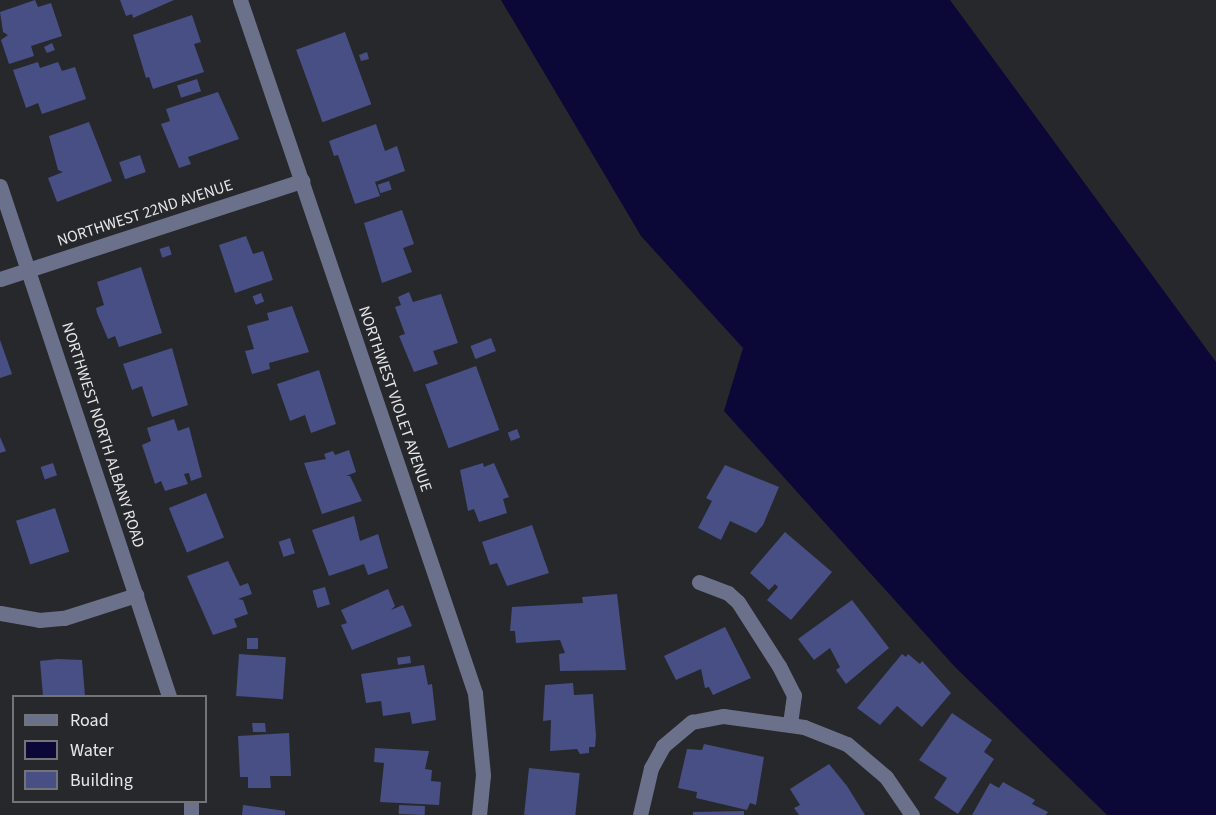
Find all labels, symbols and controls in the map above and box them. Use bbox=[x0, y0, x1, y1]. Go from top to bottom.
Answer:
street label: NORTHWEST 22ND AVENUE bbox=[55, 176, 235, 250]
street label: NORTHWEST VIOLET AVENUE bbox=[354, 304, 436, 494]
street label: NORTHWEST NORTH ALBANY ROAD bbox=[57, 320, 149, 550]
legend bbox=[12, 695, 207, 803]
text: Road bbox=[70, 708, 109, 733]
text: Water bbox=[70, 738, 114, 763]
text: Building bbox=[70, 768, 133, 793]

